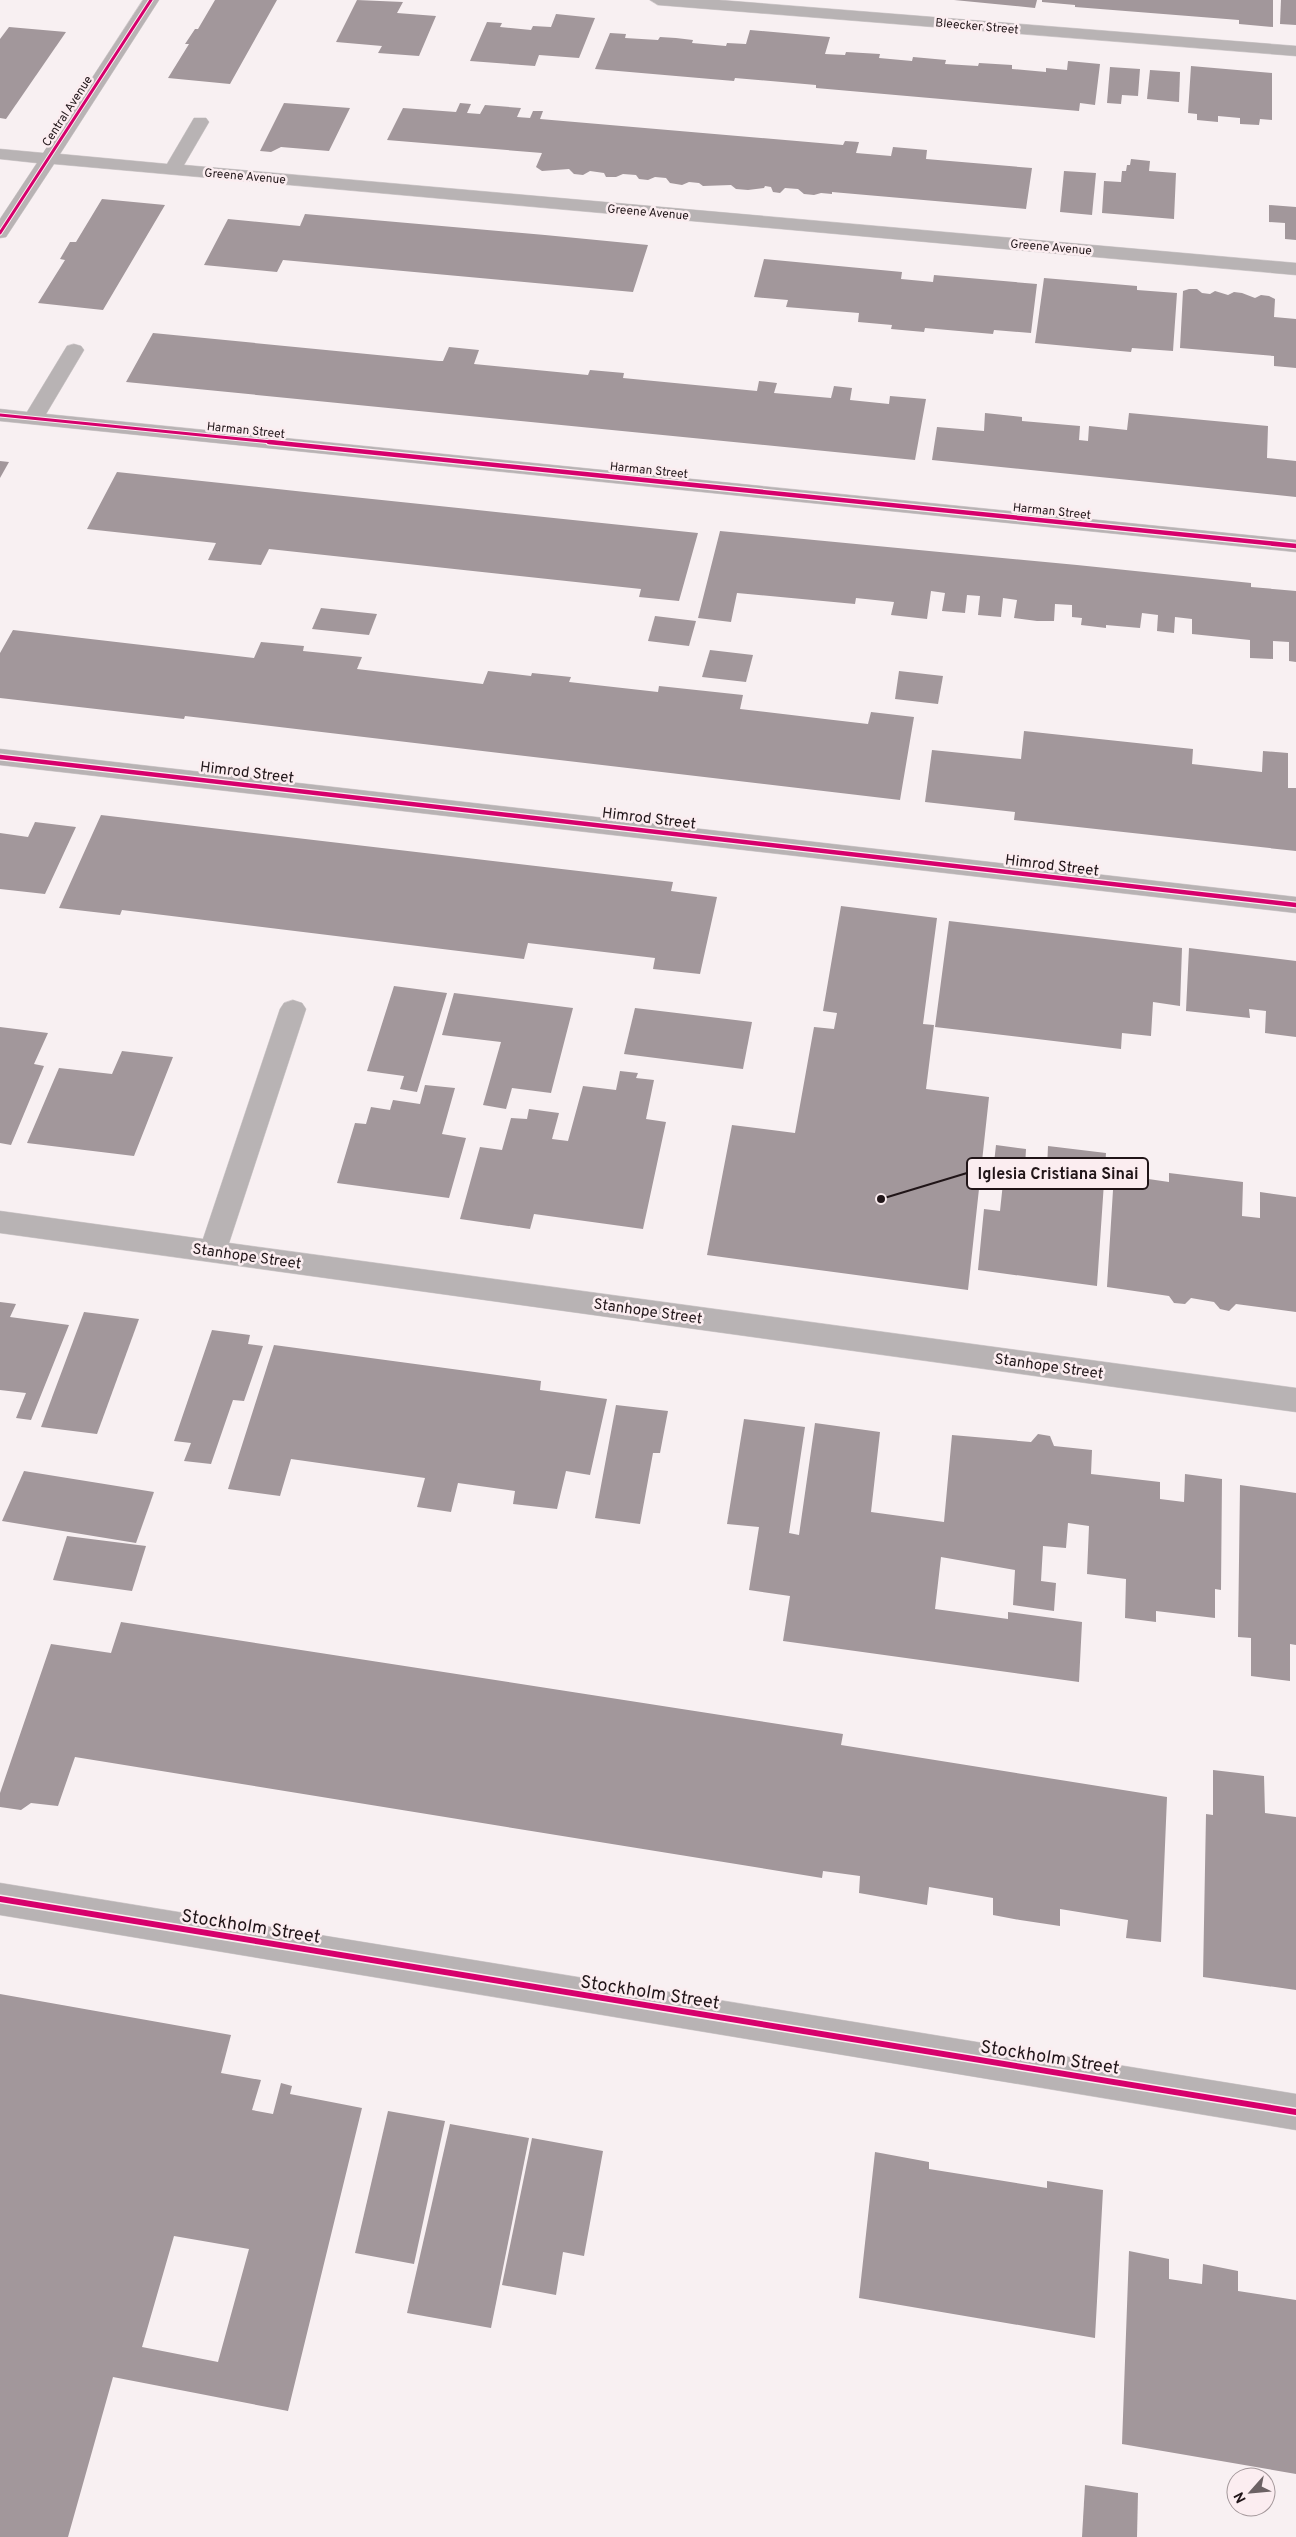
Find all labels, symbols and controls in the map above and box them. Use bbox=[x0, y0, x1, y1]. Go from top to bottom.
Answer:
street label: Bleecker Street bbox=[935, 15, 1019, 39]
street label: Central Avenue bbox=[39, 73, 97, 150]
street label: Greene Avenue bbox=[204, 165, 286, 189]
street label: Greene Avenue bbox=[607, 201, 689, 225]
street label: Greene Avenue bbox=[1010, 236, 1092, 260]
street label: Harman Street bbox=[206, 419, 286, 443]
street label: Harman Street bbox=[609, 459, 689, 483]
street label: Harman Street bbox=[1012, 500, 1092, 524]
street label: Himrod Street bbox=[199, 758, 295, 789]
street label: Himrod Street bbox=[601, 804, 697, 835]
street label: Himrod Street bbox=[1004, 851, 1100, 882]
callout: Iglesia Cristiana Sinai bbox=[967, 1158, 1148, 1189]
text: Iglesia Cristiana Sinai bbox=[978, 1165, 1138, 1185]
street label: Stanhope Street bbox=[191, 1240, 302, 1275]
street label: Stanhope Street bbox=[592, 1295, 703, 1330]
street label: Stanhope Street bbox=[993, 1350, 1104, 1385]
street label: Stockholm Street bbox=[180, 1905, 322, 1950]
street label: Stockholm Street bbox=[579, 1971, 721, 2016]
street label: Stockholm Street bbox=[979, 2036, 1121, 2081]
north arrow bbox=[1226, 2467, 1276, 2517]
text: N bbox=[1231, 2489, 1251, 2506]

